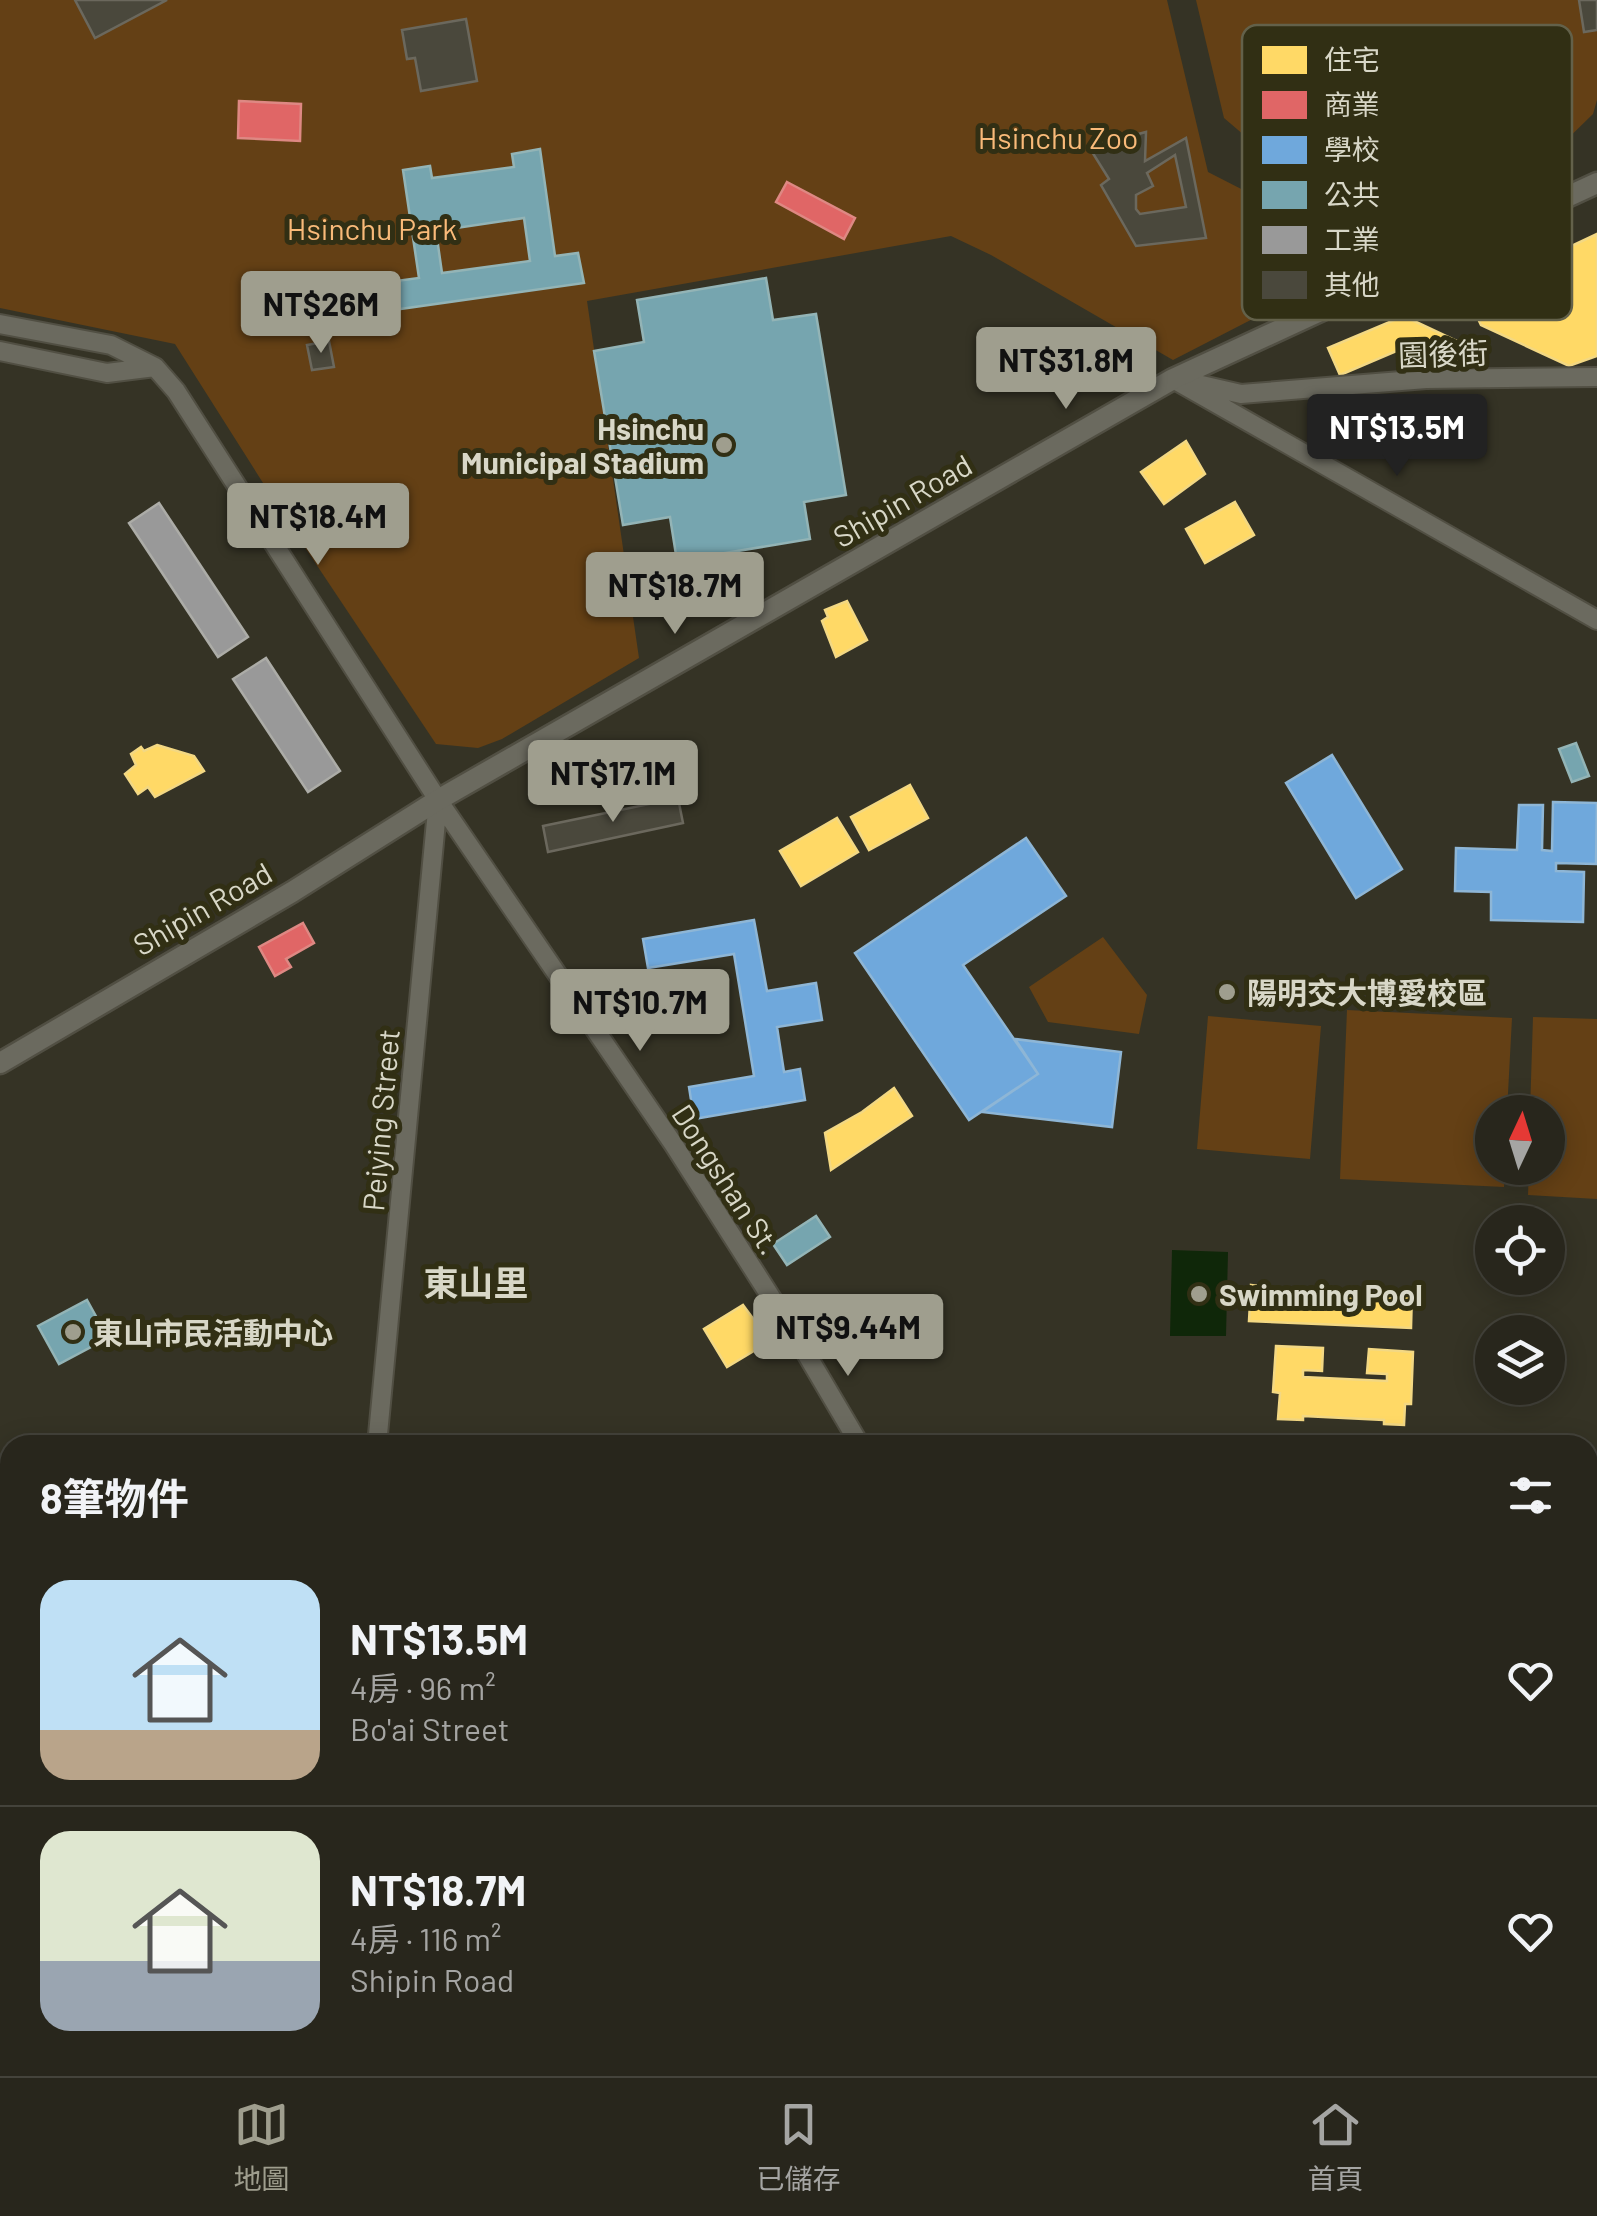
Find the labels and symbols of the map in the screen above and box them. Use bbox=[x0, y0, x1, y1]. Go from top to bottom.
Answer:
legend bbox=[1242, 25, 1572, 320]
text: 住宅 bbox=[1324, 42, 1380, 76]
text: 商業 bbox=[1324, 87, 1380, 121]
park label: Hsinchu Zoo bbox=[978, 119, 1138, 155]
text: 學校 bbox=[1324, 132, 1380, 166]
text: 公共 bbox=[1324, 177, 1380, 211]
park label: Hsinchu Park bbox=[287, 210, 457, 246]
text: 工業 bbox=[1324, 222, 1380, 256]
text: 其他 bbox=[1324, 267, 1380, 301]
pin: NT$26M bbox=[240, 271, 402, 356]
pin: NT$31.8M bbox=[963, 327, 1169, 412]
street label: 園後街 bbox=[1397, 333, 1489, 373]
pin: NT$13.5M bbox=[1294, 394, 1500, 479]
place label: Hsinchu Municipal Stadium bbox=[461, 410, 704, 480]
marker: Hsinchu Municipal Stadium bbox=[713, 434, 735, 456]
street label: Shipin Road bbox=[826, 446, 978, 554]
pin: NT$18.4M bbox=[215, 483, 421, 568]
pin: NT$18.7M bbox=[572, 552, 778, 637]
pin: NT$17.1M bbox=[510, 740, 716, 825]
street label: Shipin Road bbox=[126, 854, 278, 962]
pin: NT$10.7M bbox=[537, 969, 743, 1054]
place label: 陽明交大博愛校區 bbox=[1247, 974, 1487, 1010]
marker: 陽明交大博愛校區 bbox=[1216, 981, 1238, 1003]
street label: Peiying Street bbox=[354, 1028, 406, 1212]
north arrow bbox=[1475, 1095, 1565, 1185]
street label: Dongshan St. bbox=[665, 1097, 789, 1261]
district label: 東山里 bbox=[423, 1261, 529, 1303]
place label: Swimming Pool bbox=[1219, 1276, 1423, 1312]
marker: Swimming Pool bbox=[1188, 1283, 1210, 1305]
pin: NT$9.44M bbox=[745, 1294, 951, 1379]
place label: 東山市民活動中心 bbox=[93, 1314, 333, 1350]
marker: 東山市民活動中心 bbox=[62, 1321, 84, 1343]

